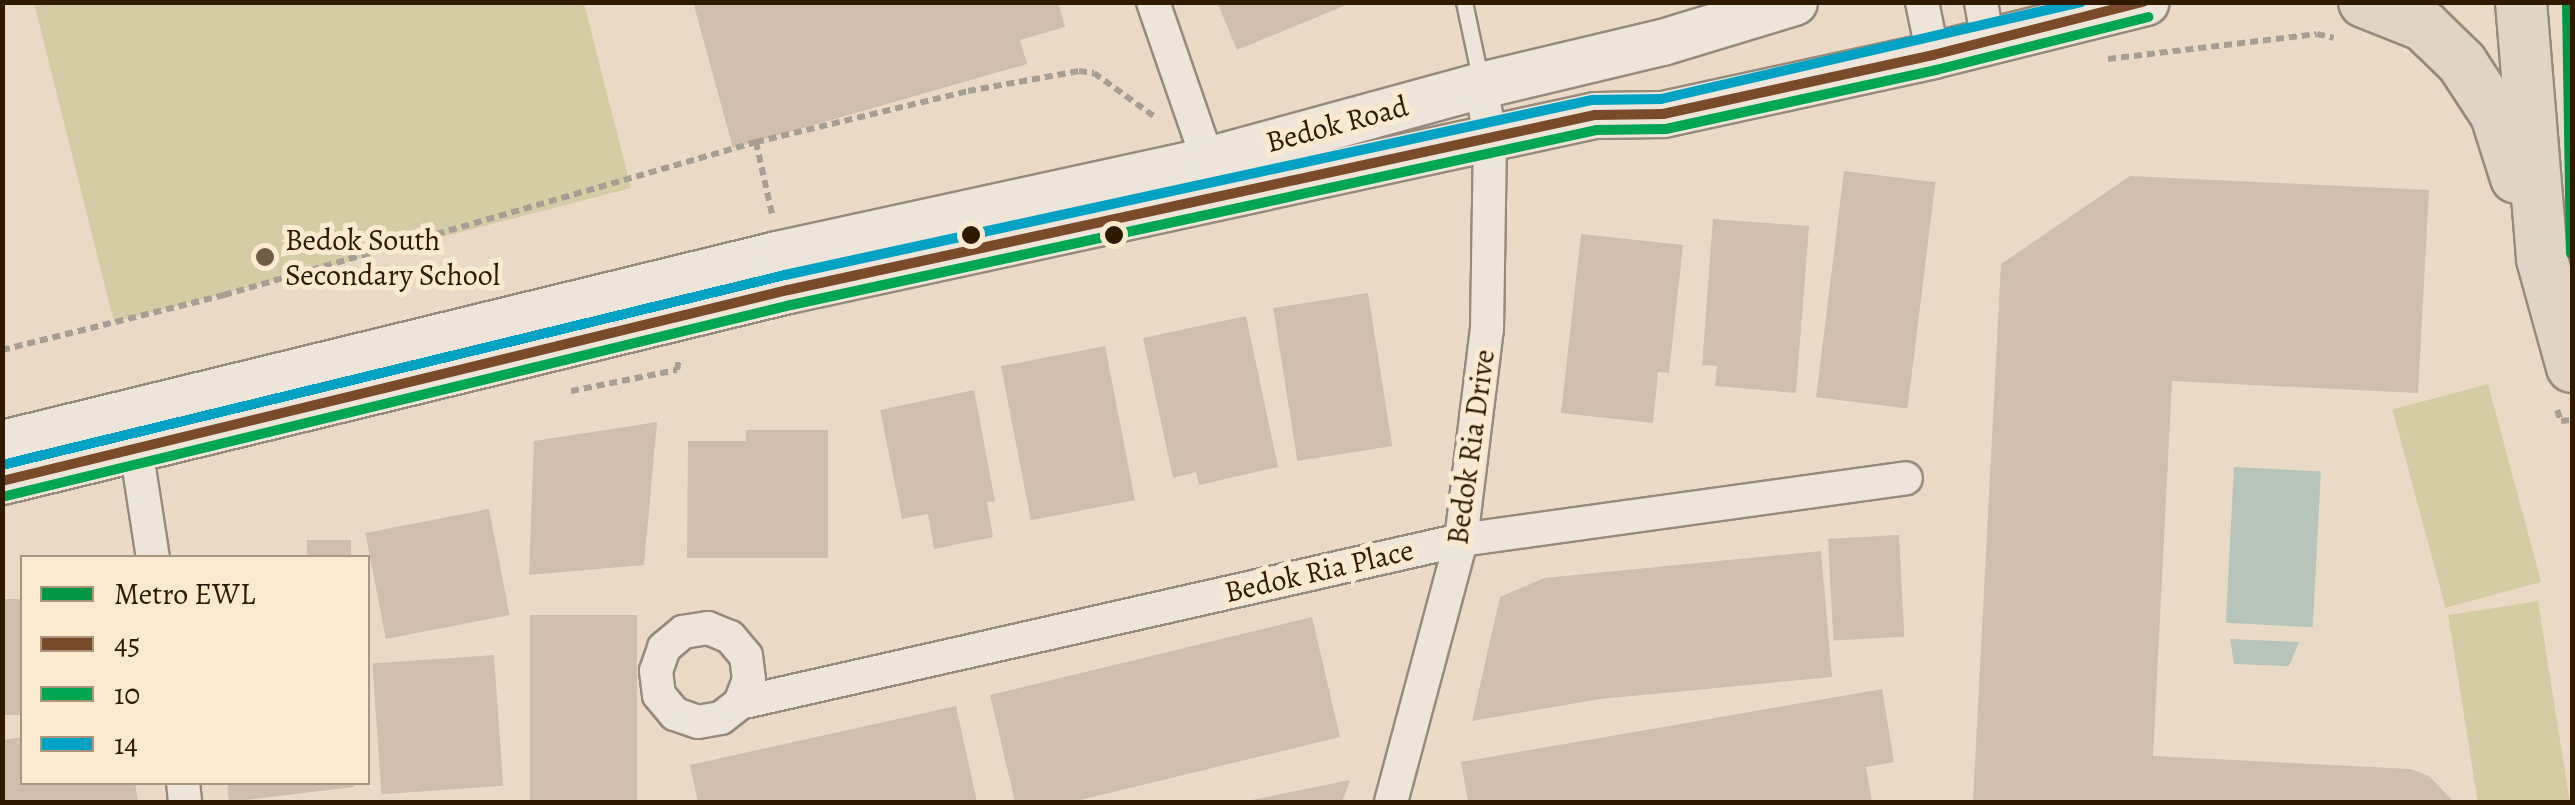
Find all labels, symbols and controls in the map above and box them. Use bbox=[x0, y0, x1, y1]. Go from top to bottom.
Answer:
street label: Bedok Road bbox=[1262, 88, 1412, 160]
place label: Bedok South Secondary School bbox=[285, 222, 500, 292]
unlabelled marker bbox=[961, 225, 981, 245]
unlabelled marker bbox=[1104, 225, 1124, 245]
marker: Bedok South Secondary School bbox=[254, 246, 276, 268]
street label: Bedok Ria Drive bbox=[1439, 347, 1503, 547]
street label: Bedok Ria Place bbox=[1221, 532, 1417, 610]
legend bbox=[20, 555, 370, 785]
text: Metro EWL bbox=[114, 574, 255, 614]
text: 45 bbox=[114, 624, 141, 664]
text: 10 bbox=[114, 674, 140, 714]
text: 14 bbox=[114, 724, 138, 764]

